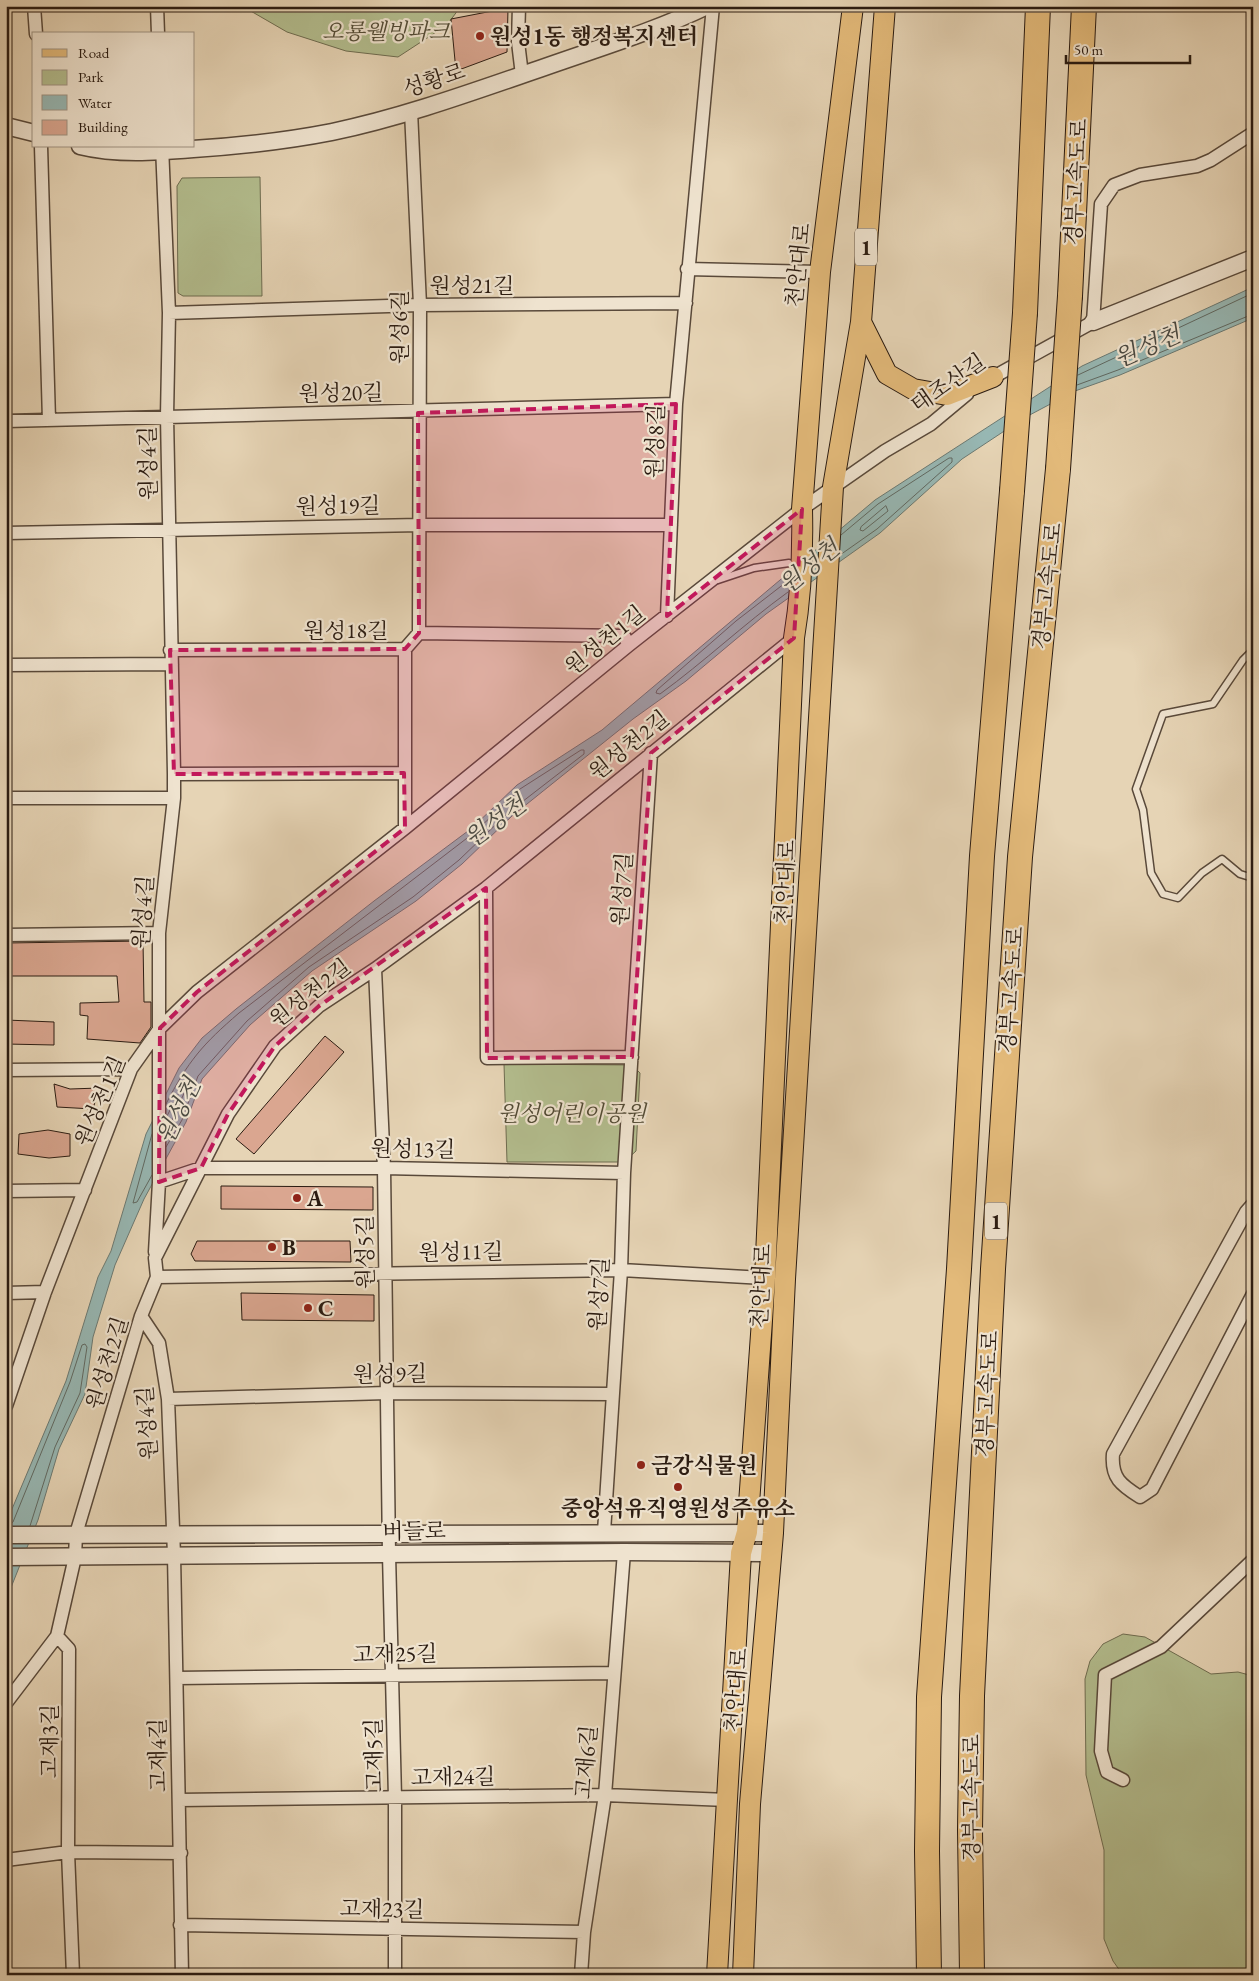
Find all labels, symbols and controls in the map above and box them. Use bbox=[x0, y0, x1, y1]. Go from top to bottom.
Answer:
park label: 오룡웰빙파크 bbox=[322, 17, 451, 46]
place label: 원성1동 행정복지센터 bbox=[490, 22, 698, 51]
marker: 원성1동 행정복지센터 bbox=[474, 30, 486, 42]
legend bbox=[32, 32, 195, 148]
scale bar bbox=[1066, 32, 1190, 64]
text: 50 m bbox=[1074, 40, 1103, 59]
text: Road bbox=[78, 43, 110, 62]
street label: 성황로 bbox=[399, 56, 469, 104]
text: Park bbox=[78, 67, 105, 86]
text: Water bbox=[78, 93, 112, 112]
text: Building bbox=[78, 117, 128, 136]
street label: 경부고속도로 bbox=[1058, 118, 1094, 246]
street label: 천안대로 bbox=[779, 221, 817, 309]
road number: 1 bbox=[855, 228, 877, 266]
street label: 원성21길 bbox=[430, 271, 514, 300]
street label: 원성6길 bbox=[385, 290, 414, 364]
water label: 원성천 bbox=[1109, 317, 1187, 374]
street label: 태조산길 bbox=[905, 347, 991, 419]
street label: 원성20길 bbox=[298, 378, 384, 408]
street label: 원성8길 bbox=[639, 403, 671, 479]
street label: 원성4길 bbox=[133, 426, 163, 500]
street label: 원성19길 bbox=[295, 491, 381, 521]
street label: 경부고속도로 bbox=[1026, 521, 1068, 651]
water label: 원성천 bbox=[772, 531, 847, 600]
street label: 원성천1길 bbox=[559, 599, 651, 681]
street label: 원성18길 bbox=[304, 616, 388, 645]
street label: 원성천2길 bbox=[583, 704, 675, 786]
water label: 원성천 bbox=[458, 787, 534, 854]
street label: 천안대로 bbox=[768, 839, 802, 925]
street label: 원성7길 bbox=[605, 851, 639, 927]
street label: 원성4길 bbox=[126, 874, 160, 950]
street label: 경부고속도로 bbox=[992, 925, 1030, 1055]
street label: 원성천2길 bbox=[263, 952, 357, 1034]
street label: 원성천1길 bbox=[68, 1051, 132, 1151]
water label: 원성천 bbox=[149, 1071, 208, 1149]
park label: 원성어린이공원 bbox=[498, 1099, 648, 1128]
street label: 원성13길 bbox=[370, 1134, 456, 1164]
place label: A bbox=[306, 1184, 323, 1213]
marker: A bbox=[291, 1192, 303, 1204]
road number: 1 bbox=[985, 1202, 1007, 1240]
street label: 원성5길 bbox=[350, 1215, 380, 1289]
place label: B bbox=[282, 1233, 296, 1262]
street label: 원성11길 bbox=[418, 1237, 504, 1267]
marker: B bbox=[266, 1241, 278, 1253]
street label: 천안대로 bbox=[744, 1243, 778, 1329]
street label: 원성7길 bbox=[583, 1256, 615, 1332]
place label: C bbox=[318, 1294, 334, 1323]
marker: C bbox=[302, 1302, 314, 1314]
street label: 원성천2길 bbox=[79, 1313, 135, 1413]
street label: 경부고속도로 bbox=[969, 1330, 1005, 1458]
street label: 원성9길 bbox=[353, 1359, 427, 1389]
street label: 원성4길 bbox=[130, 1385, 164, 1461]
place label: 금강식물원 bbox=[651, 1451, 757, 1480]
marker: 금강식물원 bbox=[635, 1459, 647, 1471]
marker: 중앙석유직영원성주유소 bbox=[672, 1481, 684, 1493]
place label: 중앙석유직영원성주유소 bbox=[561, 1494, 795, 1523]
street label: 버들로 bbox=[382, 1516, 446, 1546]
street label: 고재25길 bbox=[352, 1639, 438, 1669]
street label: 천안대로 bbox=[718, 1646, 754, 1734]
street label: 고재3길 bbox=[35, 1704, 64, 1778]
street label: 고재4길 bbox=[143, 1718, 173, 1792]
street label: 고재5길 bbox=[359, 1718, 389, 1792]
street label: 고재6길 bbox=[568, 1724, 604, 1800]
street label: 경부고속도로 bbox=[957, 1734, 986, 1862]
street label: 고재24길 bbox=[410, 1762, 496, 1792]
street label: 고재23길 bbox=[339, 1894, 425, 1924]

